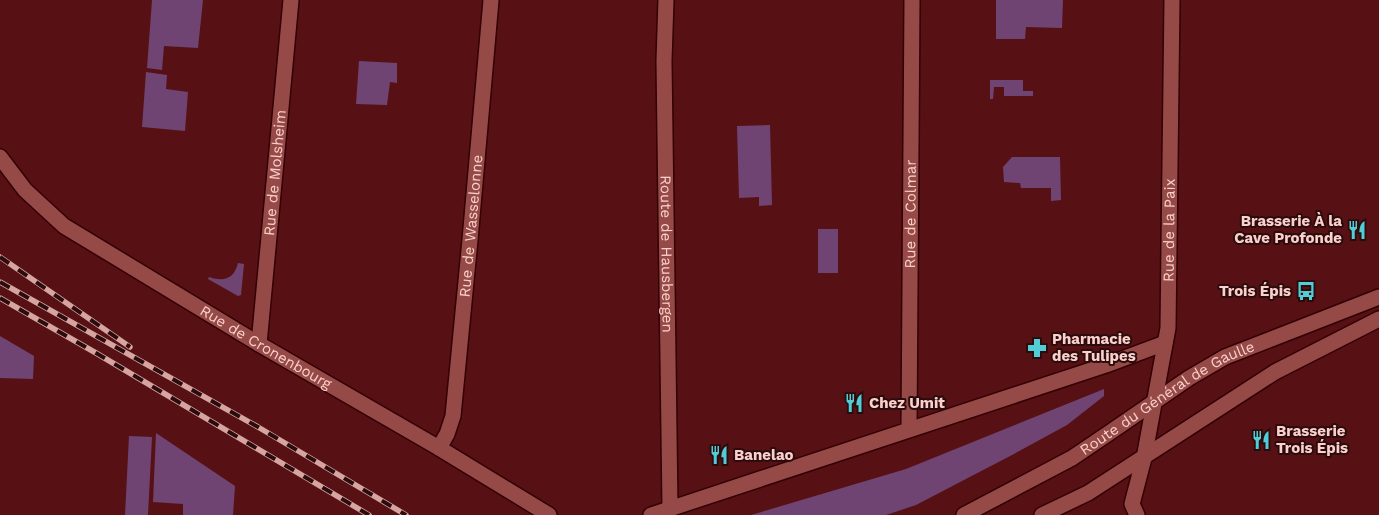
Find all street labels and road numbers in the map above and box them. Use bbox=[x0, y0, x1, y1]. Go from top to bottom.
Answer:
street label: Rue de Molsheim bbox=[260, 109, 290, 237]
street label: Rue de Wasselonne bbox=[456, 154, 486, 298]
street label: Rue de Colmar bbox=[901, 160, 920, 269]
street label: Route de Hausbergen bbox=[657, 175, 677, 333]
street label: Rue de la Paix bbox=[1160, 178, 1179, 282]
street label: Rue de Cronenbourg bbox=[197, 301, 335, 393]
street label: Route du Général de Gaulle bbox=[1077, 337, 1257, 459]

